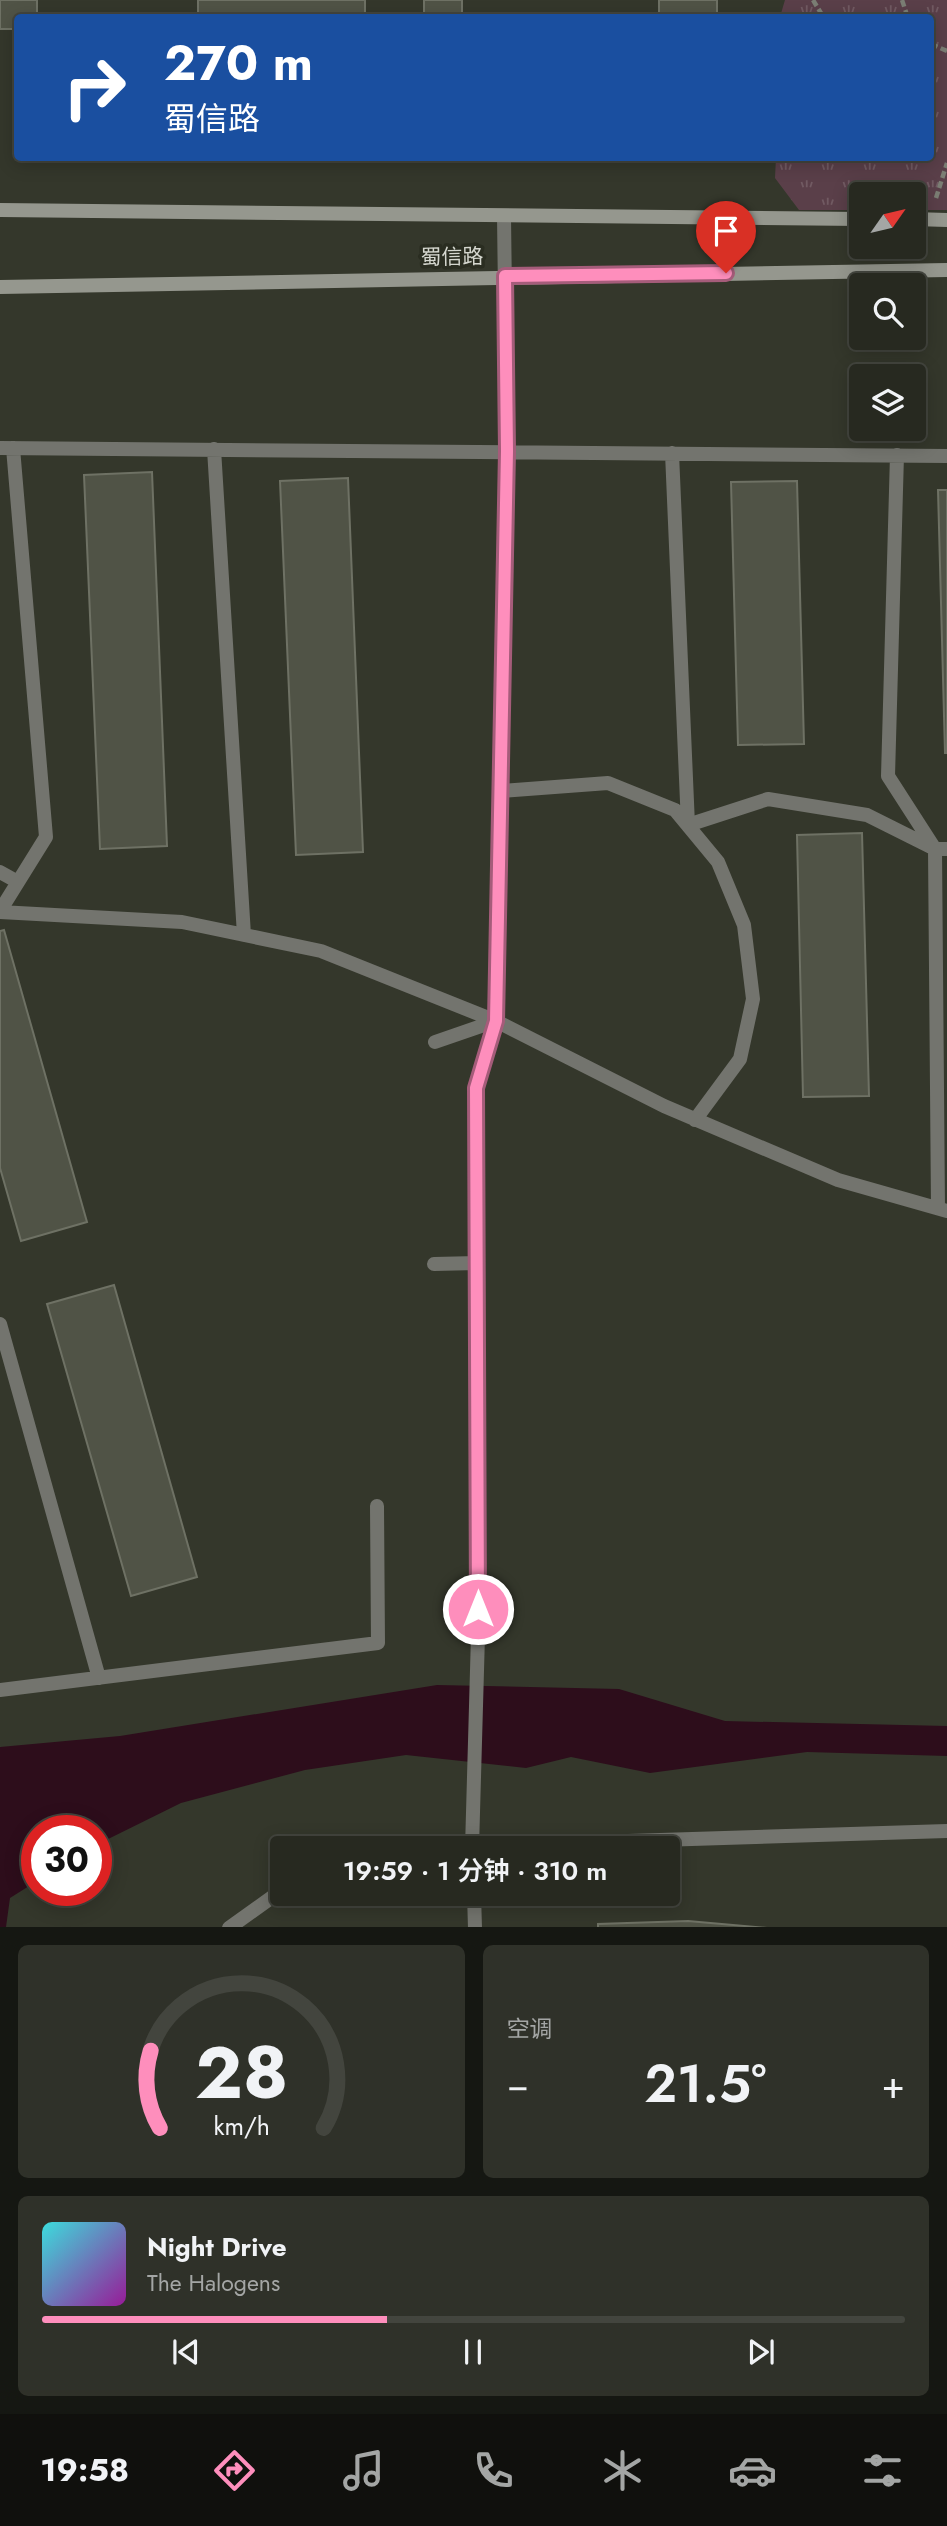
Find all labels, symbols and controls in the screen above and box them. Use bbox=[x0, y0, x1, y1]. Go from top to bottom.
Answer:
text: 270 m bbox=[164, 28, 313, 98]
icon: right bbox=[49, 42, 140, 133]
text: 蜀信路 bbox=[164, 96, 260, 142]
north arrow bbox=[849, 182, 926, 259]
map controls bbox=[849, 182, 926, 441]
pin bbox=[696, 201, 756, 273]
icon: arrive bbox=[707, 212, 745, 250]
street label: 蜀信路 bbox=[420, 241, 484, 273]
button: search bbox=[849, 273, 926, 350]
button: layers bbox=[849, 364, 926, 441]
position arrow bbox=[441, 1572, 515, 1646]
speed limit sign: 30 bbox=[21, 1815, 112, 1906]
text: 19:59 · 1 分钟 · 310 m bbox=[343, 1852, 607, 1890]
text: 空调 bbox=[507, 2012, 553, 2046]
text: 28 bbox=[195, 2020, 288, 2125]
text: 21.5° bbox=[644, 2046, 766, 2122]
text: − bbox=[507, 2057, 529, 2112]
text: + bbox=[882, 2057, 905, 2112]
text: km/h bbox=[213, 2107, 270, 2143]
text: Night Drive bbox=[147, 2228, 287, 2266]
text: The Halogens bbox=[147, 2266, 280, 2300]
icon: previous bbox=[167, 2333, 205, 2371]
icon: pause bbox=[454, 2333, 492, 2371]
icon: next bbox=[742, 2333, 780, 2371]
icon: directions bbox=[210, 2446, 259, 2495]
icon: music bbox=[339, 2446, 388, 2495]
icon: phone bbox=[469, 2446, 518, 2495]
icon: climate bbox=[598, 2446, 647, 2495]
icon: car bbox=[728, 2446, 777, 2495]
icon: filters bbox=[858, 2446, 907, 2495]
text: 19:58 bbox=[40, 2447, 129, 2493]

